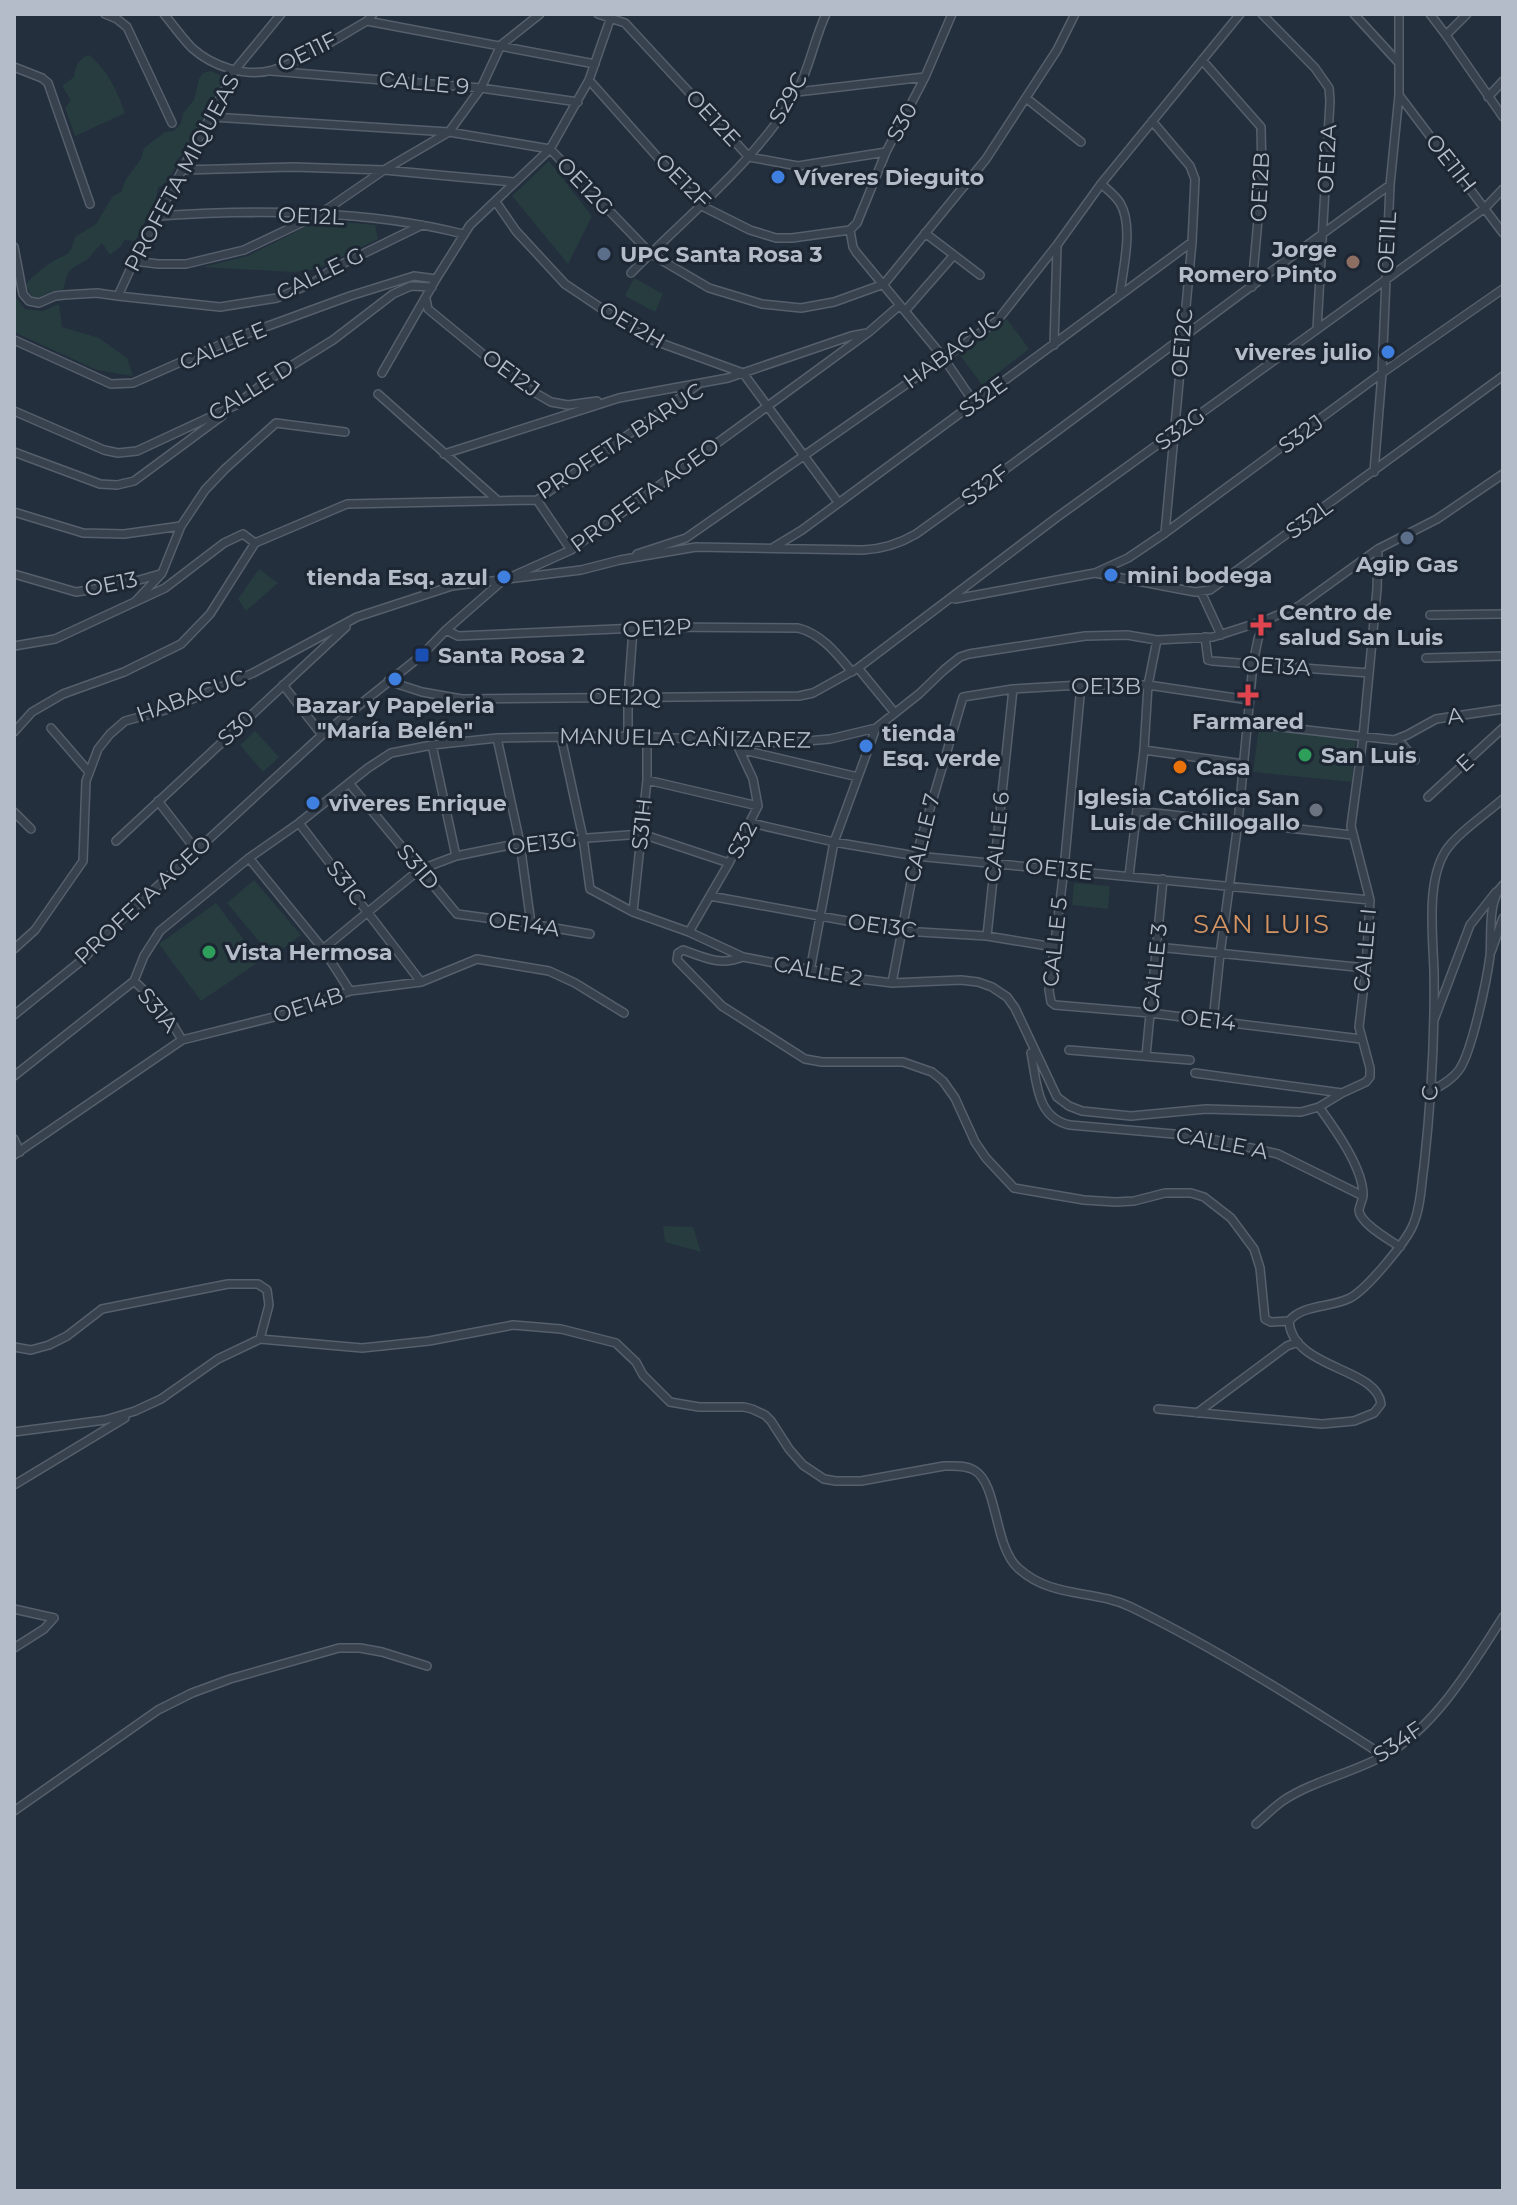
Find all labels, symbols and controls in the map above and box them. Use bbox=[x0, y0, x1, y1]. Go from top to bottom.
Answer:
street label: OE11F bbox=[273, 26, 341, 78]
street label: CALLE 9 bbox=[378, 66, 470, 100]
street label: S29C bbox=[763, 67, 813, 129]
street label: PROFETA MIQUEAS bbox=[119, 70, 245, 276]
street label: OE12E bbox=[680, 84, 746, 152]
street label: S30 bbox=[881, 98, 923, 146]
street label: OE12A bbox=[1312, 123, 1342, 194]
street label: OE11H bbox=[1420, 128, 1482, 198]
street label: OE12F bbox=[650, 148, 716, 214]
street label: OE12G bbox=[551, 151, 619, 221]
street label: OE12B bbox=[1245, 151, 1275, 223]
place label: Víveres Dieguito bbox=[793, 164, 984, 191]
marker: Víveres Dieguito bbox=[769, 168, 787, 186]
street label: OE12L bbox=[277, 201, 345, 231]
street label: OE11L bbox=[1372, 211, 1402, 275]
place label: Jorge Romero Pinto bbox=[1178, 236, 1337, 288]
street label: CALLE G bbox=[272, 241, 368, 307]
place label: UPC Santa Rosa 3 bbox=[620, 241, 822, 268]
marker: UPC Santa Rosa 3 bbox=[595, 245, 613, 263]
marker: Jorge Romero Pinto bbox=[1344, 253, 1362, 271]
street label: OE12H bbox=[594, 295, 670, 355]
street label: HABACUC bbox=[898, 305, 1006, 395]
street label: OE12C bbox=[1166, 307, 1198, 379]
street label: CALLE E bbox=[175, 316, 271, 376]
place label: viveres julio bbox=[1234, 339, 1372, 366]
street label: OE12J bbox=[477, 343, 545, 403]
marker: viveres julio bbox=[1379, 343, 1397, 361]
street label: CALLE D bbox=[203, 353, 299, 427]
street label: S32E bbox=[954, 371, 1012, 423]
street label: PROFETA BARUC bbox=[532, 377, 708, 505]
street label: S32G bbox=[1150, 402, 1210, 456]
street label: S32J bbox=[1273, 409, 1329, 459]
street label: PROFETA AGEO bbox=[565, 432, 725, 558]
street label: S32F bbox=[956, 459, 1014, 511]
street label: S32L bbox=[1280, 493, 1338, 545]
marker: Agip Gas bbox=[1398, 529, 1416, 547]
place label: Agip Gas bbox=[1355, 551, 1459, 578]
place label: mini bodega bbox=[1127, 562, 1272, 589]
place label: tienda Esq. azul bbox=[307, 564, 488, 591]
street label: OE13 bbox=[82, 566, 140, 602]
marker: mini bodega bbox=[1102, 566, 1120, 584]
marker: tienda Esq. azul bbox=[495, 568, 513, 586]
place label: Centro de salud San Luis bbox=[1279, 599, 1443, 651]
street label: OE12P bbox=[622, 613, 692, 643]
marker: Centro de salud San Luis bbox=[1250, 614, 1272, 636]
place label: Santa Rosa 2 bbox=[438, 642, 585, 669]
marker: Santa Rosa 2 bbox=[413, 646, 431, 664]
street label: OE13A bbox=[1240, 650, 1312, 682]
street label: HABACUC bbox=[133, 664, 249, 728]
marker: Bazar y Papeleria "María Belén" bbox=[386, 670, 404, 688]
street label: OE13B bbox=[1071, 673, 1141, 700]
street label: OE12Q bbox=[589, 683, 662, 711]
marker: Farmared bbox=[1239, 686, 1257, 704]
place label: Bazar y Papeleria "María Belén" bbox=[295, 692, 495, 744]
street label: A bbox=[1445, 702, 1465, 730]
street label: S30 bbox=[212, 704, 260, 752]
place label: Farmared bbox=[1192, 708, 1304, 735]
place label: tienda Esq. verde bbox=[882, 720, 1001, 772]
street label: MANUELA CAÑIZAREZ bbox=[559, 722, 811, 754]
marker: tienda Esq. verde bbox=[857, 737, 875, 755]
place label: San Luis bbox=[1321, 742, 1417, 769]
marker: San Luis bbox=[1296, 746, 1314, 764]
street label: E bbox=[1450, 748, 1480, 778]
place label: Casa bbox=[1196, 754, 1251, 781]
marker: Casa bbox=[1171, 758, 1189, 776]
place label: Iglesia Católica San Luis de Chillogallo bbox=[1077, 784, 1300, 836]
place label: viveres Enrique bbox=[328, 790, 507, 817]
street label: CALLE 6 bbox=[979, 790, 1015, 884]
street label: CALLE 7 bbox=[898, 791, 946, 885]
marker: viveres Enrique bbox=[304, 794, 322, 812]
street label: S31H bbox=[626, 797, 658, 851]
marker: Iglesia Católica San Luis de Chillogallo bbox=[1307, 801, 1325, 819]
street label: S32 bbox=[721, 817, 763, 863]
street label: OE13G bbox=[505, 825, 579, 861]
street label: PROFETA AGEO bbox=[69, 830, 217, 970]
street label: S31D bbox=[391, 838, 445, 896]
street label: OE13E bbox=[1024, 852, 1094, 886]
street label: S31C bbox=[320, 855, 372, 911]
street label: CALLE 5 bbox=[1037, 896, 1073, 988]
street label: OE14A bbox=[487, 906, 561, 942]
street label: CALLE I bbox=[1348, 907, 1382, 993]
street label: OE13C bbox=[846, 908, 918, 944]
district label: SAN LUIS bbox=[1193, 908, 1331, 940]
street label: CALLE 3 bbox=[1137, 922, 1173, 1014]
place label: Vista Hermosa bbox=[224, 939, 392, 966]
marker: Vista Hermosa bbox=[200, 943, 218, 961]
street label: CALLE 2 bbox=[771, 950, 865, 992]
street label: OE14B bbox=[269, 981, 347, 1029]
street label: S31A bbox=[132, 982, 184, 1038]
street label: OE14 bbox=[1179, 1003, 1238, 1037]
street label: C bbox=[1416, 1084, 1444, 1102]
street label: CALLE A bbox=[1174, 1121, 1271, 1165]
street label: S34F bbox=[1368, 1716, 1428, 1768]

